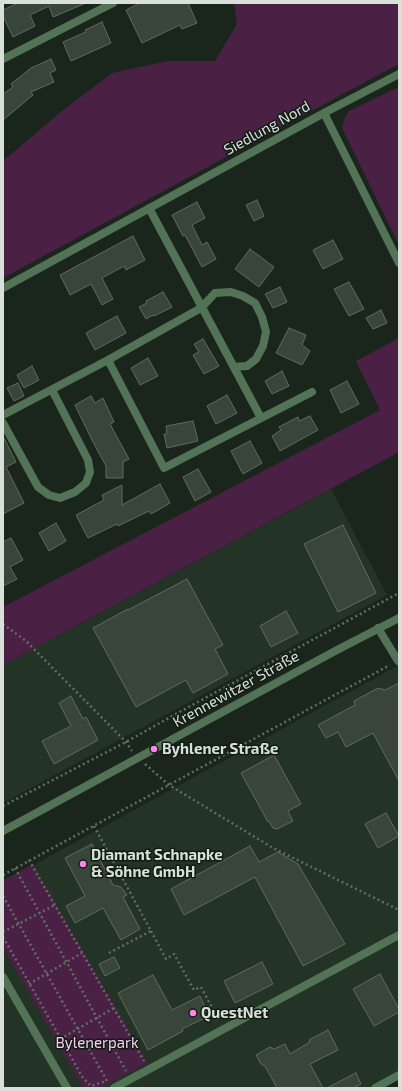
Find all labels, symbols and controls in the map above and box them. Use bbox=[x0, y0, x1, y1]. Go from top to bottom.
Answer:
street label: Siedlung Nord bbox=[221, 97, 313, 159]
street label: Krennewitzer Straße bbox=[170, 647, 302, 731]
place label: Byhlener Straße bbox=[162, 740, 278, 758]
marker: Byhlener Straße bbox=[149, 744, 159, 754]
place label: Diamant Schnapke & Söhne GmbH bbox=[91, 846, 223, 881]
marker: Diamant Schnapke & Söhne GmbH bbox=[78, 859, 88, 869]
place label: QuestNet bbox=[201, 1004, 268, 1022]
marker: QuestNet bbox=[188, 1008, 198, 1018]
park label: Bylenerpark bbox=[55, 1034, 139, 1052]

